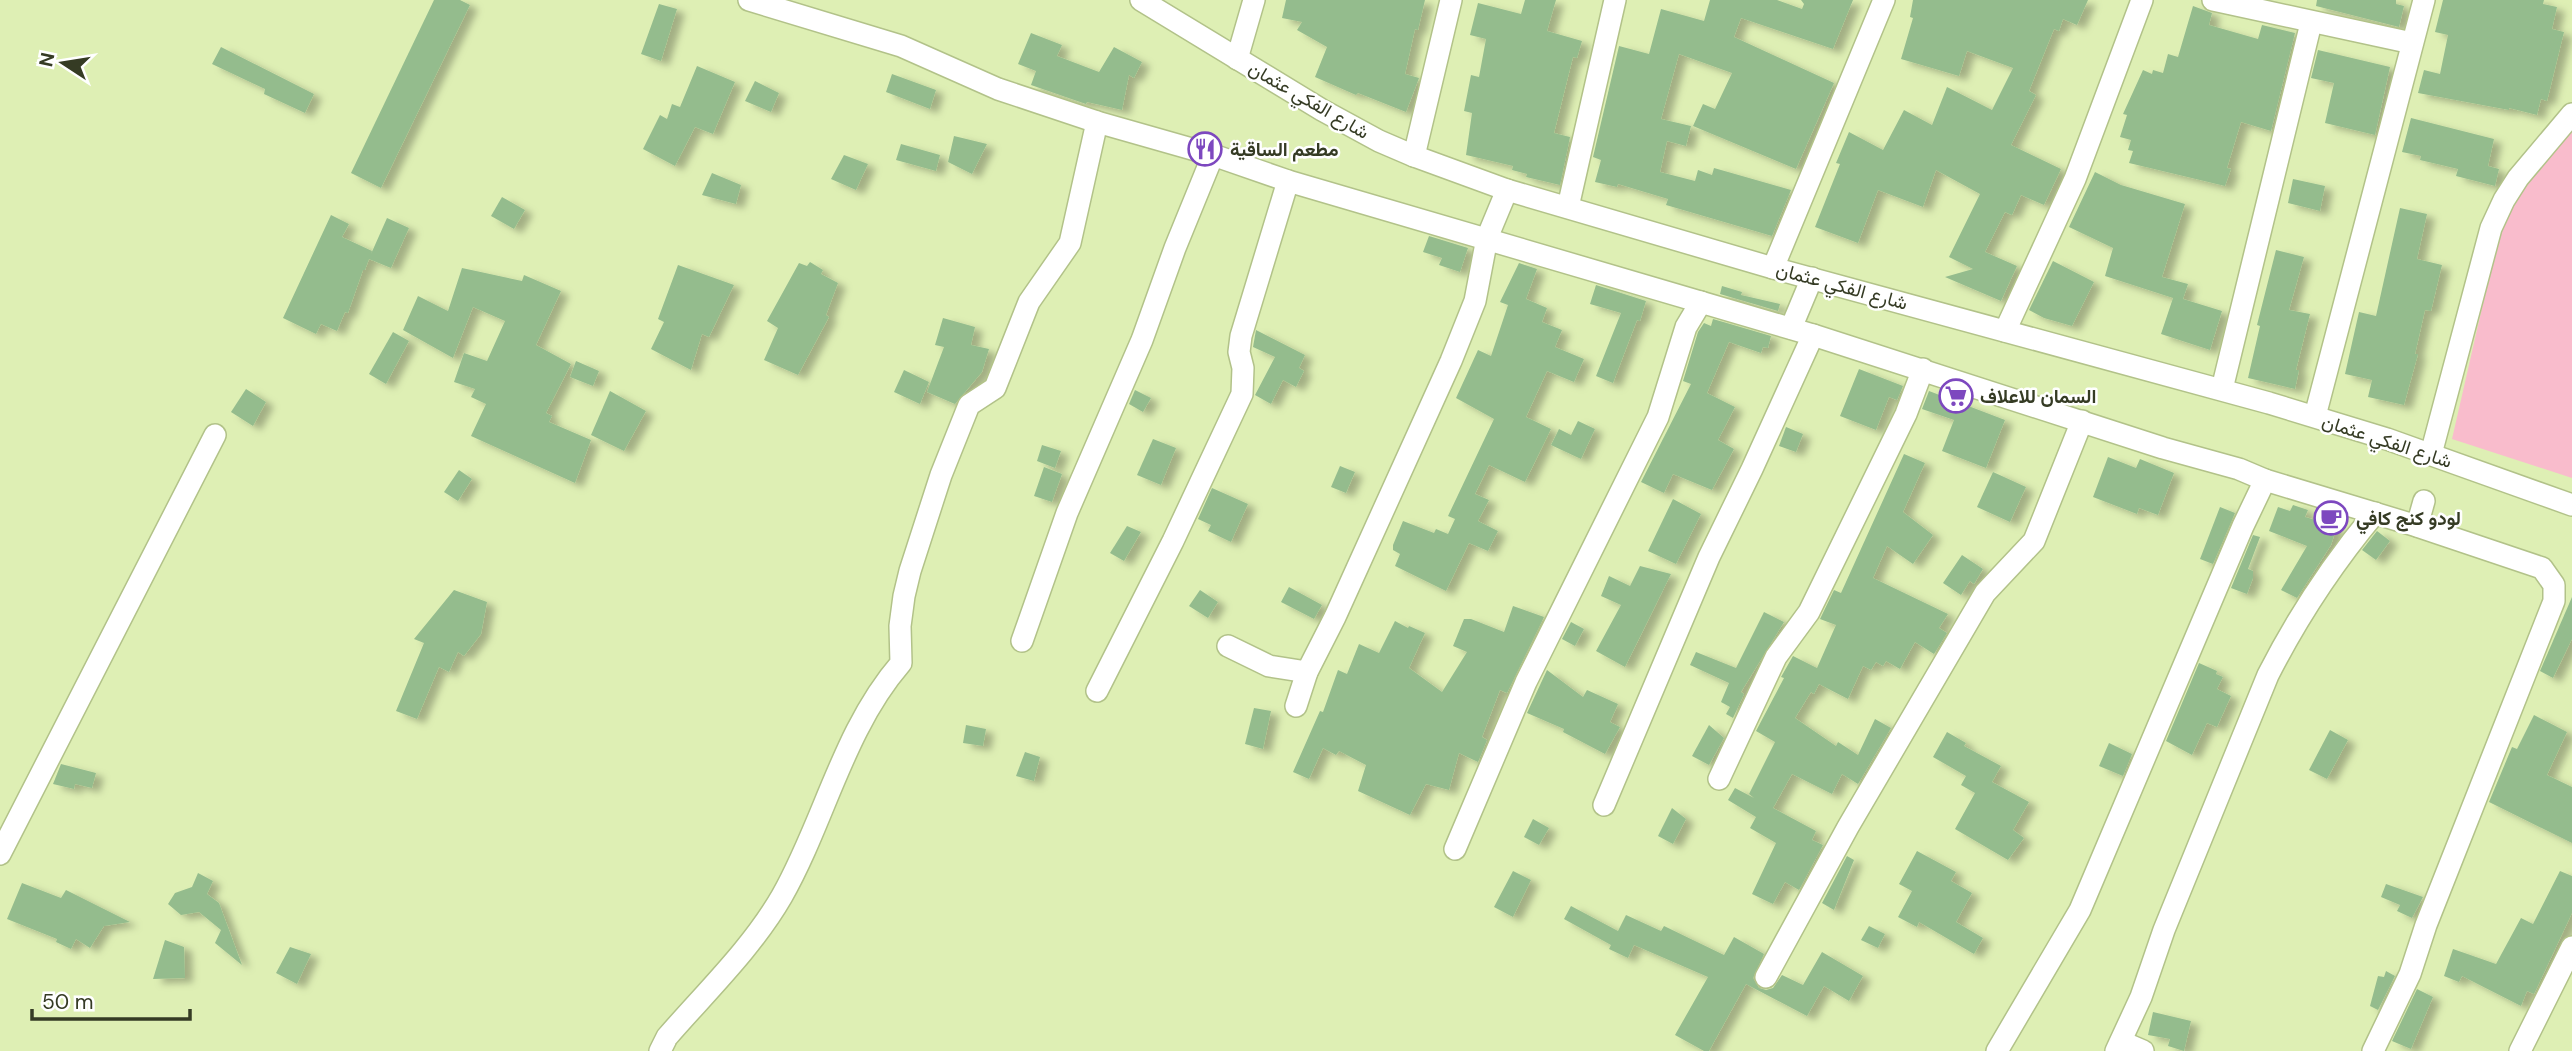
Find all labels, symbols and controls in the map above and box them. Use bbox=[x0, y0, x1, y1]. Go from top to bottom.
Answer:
north arrow bbox=[28, 28, 98, 98]
text: N bbox=[33, 50, 61, 69]
street label: شارع الفكي عثمان bbox=[1243, 55, 1374, 147]
restaurant icon: مطعم الساقية bbox=[1186, 130, 1224, 168]
place label: مطعم الساقية bbox=[1230, 137, 1338, 162]
street label: شارع الفكي عثمان bbox=[1773, 256, 1911, 318]
supermarket icon: السمان للاعلاف bbox=[1937, 377, 1975, 415]
place label: السمان للاعلاف bbox=[1980, 384, 2096, 409]
street label: شارع الفكي عثمان bbox=[2318, 408, 2455, 477]
cafe icon: لودو كنج كافي bbox=[2312, 499, 2350, 537]
place label: لودو كنج كافي bbox=[2356, 506, 2461, 535]
scale bar bbox=[32, 978, 189, 1022]
text: 50 m bbox=[42, 988, 93, 1016]

